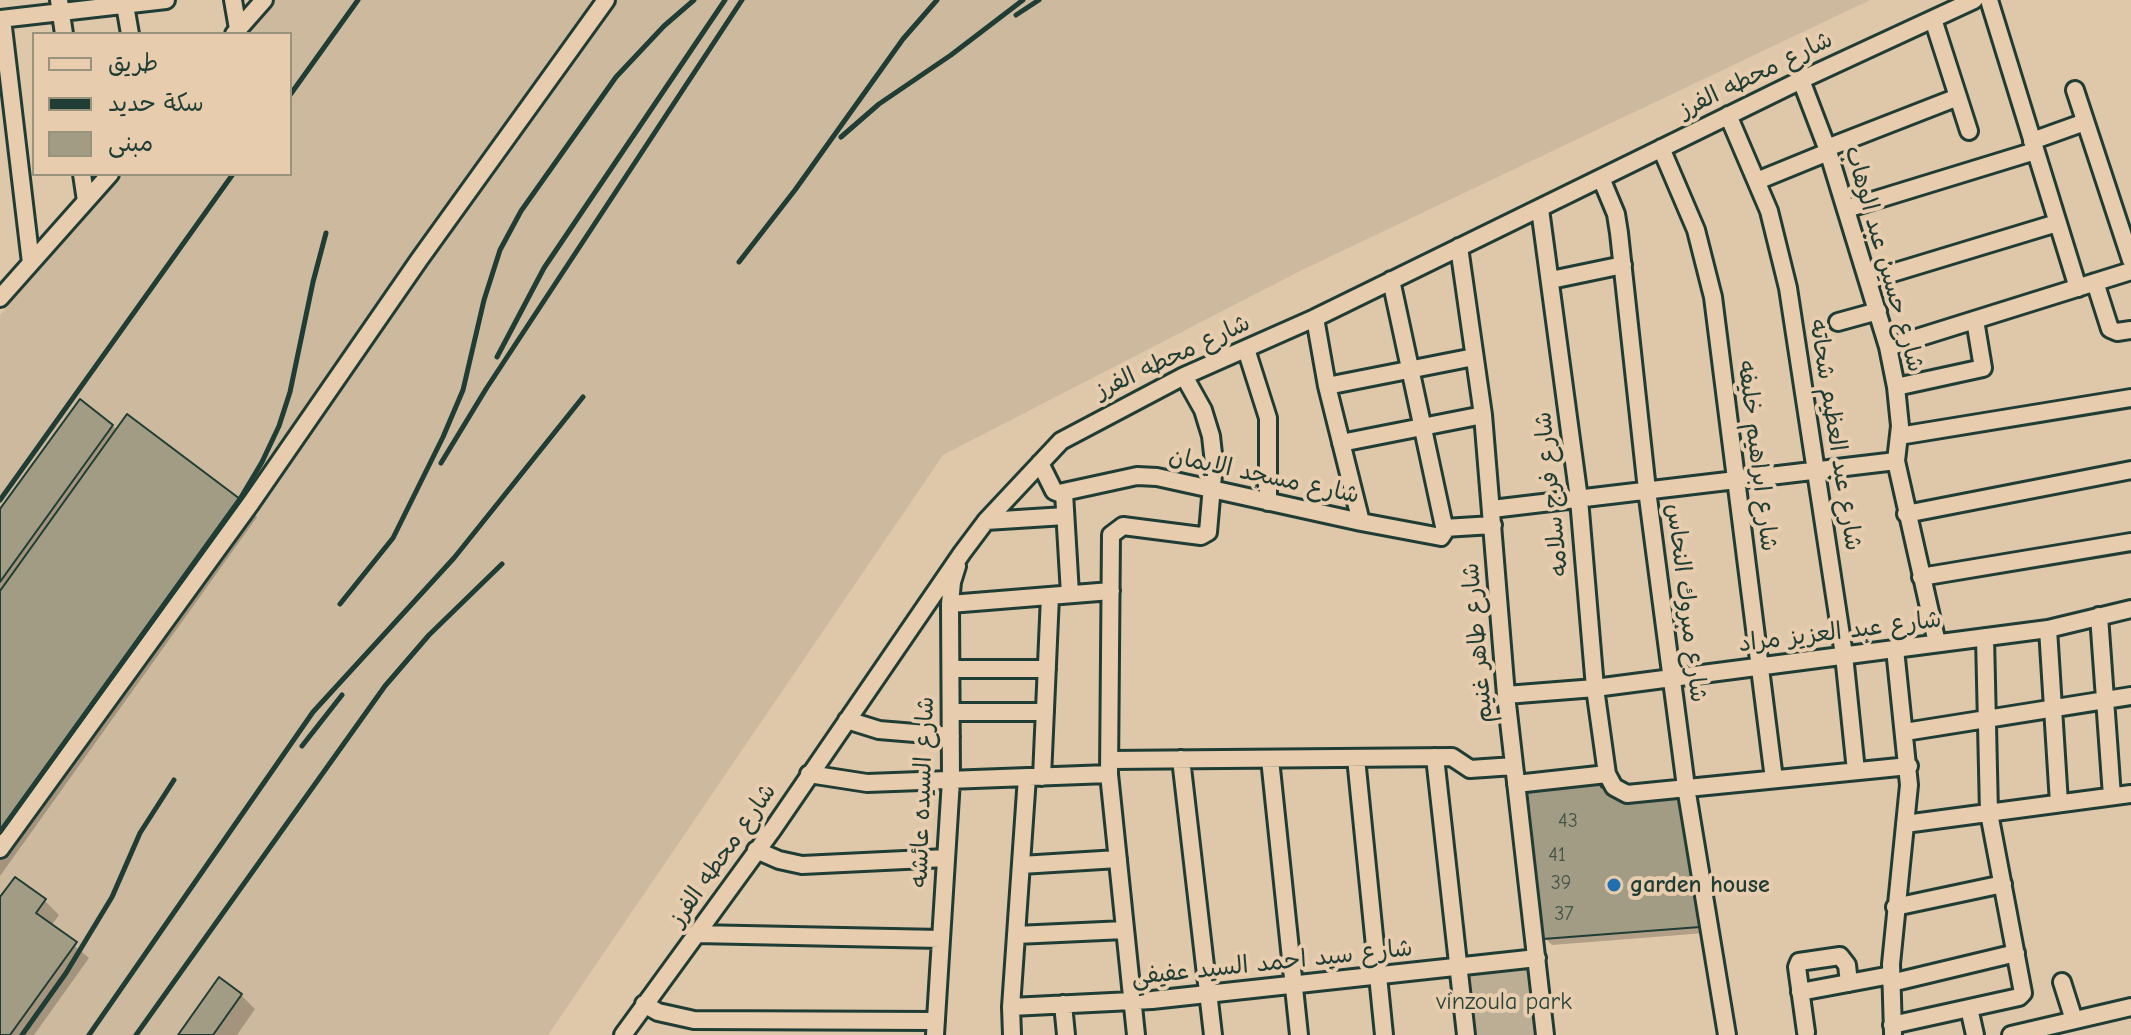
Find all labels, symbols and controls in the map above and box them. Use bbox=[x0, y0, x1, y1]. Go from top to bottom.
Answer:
street label: شارع محطه الفرز bbox=[1675, 25, 1837, 125]
legend bbox=[32, 32, 292, 176]
text: طريق bbox=[108, 49, 158, 77]
text: سكة حديد bbox=[108, 89, 204, 117]
text: مبنى bbox=[108, 129, 153, 157]
street label: شارع حسين عبد الوهاب bbox=[1838, 143, 1930, 375]
street label: شارع محطه الفرز bbox=[1091, 309, 1255, 405]
street label: شارع عبد العظيم شحاته bbox=[1802, 317, 1868, 553]
street label: شارع ابراهيم خليفه bbox=[1731, 359, 1783, 553]
street label: شارع فرج سلامه bbox=[1529, 410, 1575, 578]
street label: شارع مسجد الايمان bbox=[1166, 442, 1362, 510]
street label: شارع مبروك النحاس bbox=[1660, 502, 1712, 704]
street label: شارع طاهر غنيم bbox=[1457, 562, 1499, 724]
street label: شارع عبد العزيز مراد bbox=[1737, 605, 1943, 659]
street label: شارع السيده عائشه bbox=[905, 696, 941, 888]
street label: شارع محطه الفرز bbox=[663, 778, 783, 932]
house number: 43 bbox=[1558, 809, 1578, 833]
house number: 41 bbox=[1548, 843, 1566, 867]
house number: 39 bbox=[1551, 871, 1571, 895]
place label: garden house bbox=[1630, 871, 1770, 899]
marker: garden house bbox=[1605, 876, 1623, 894]
house number: 37 bbox=[1554, 902, 1574, 926]
street label: شارع سيد احمد السيد عفيفي bbox=[1130, 934, 1414, 992]
park label: vinzoula park bbox=[1436, 988, 1572, 1016]

